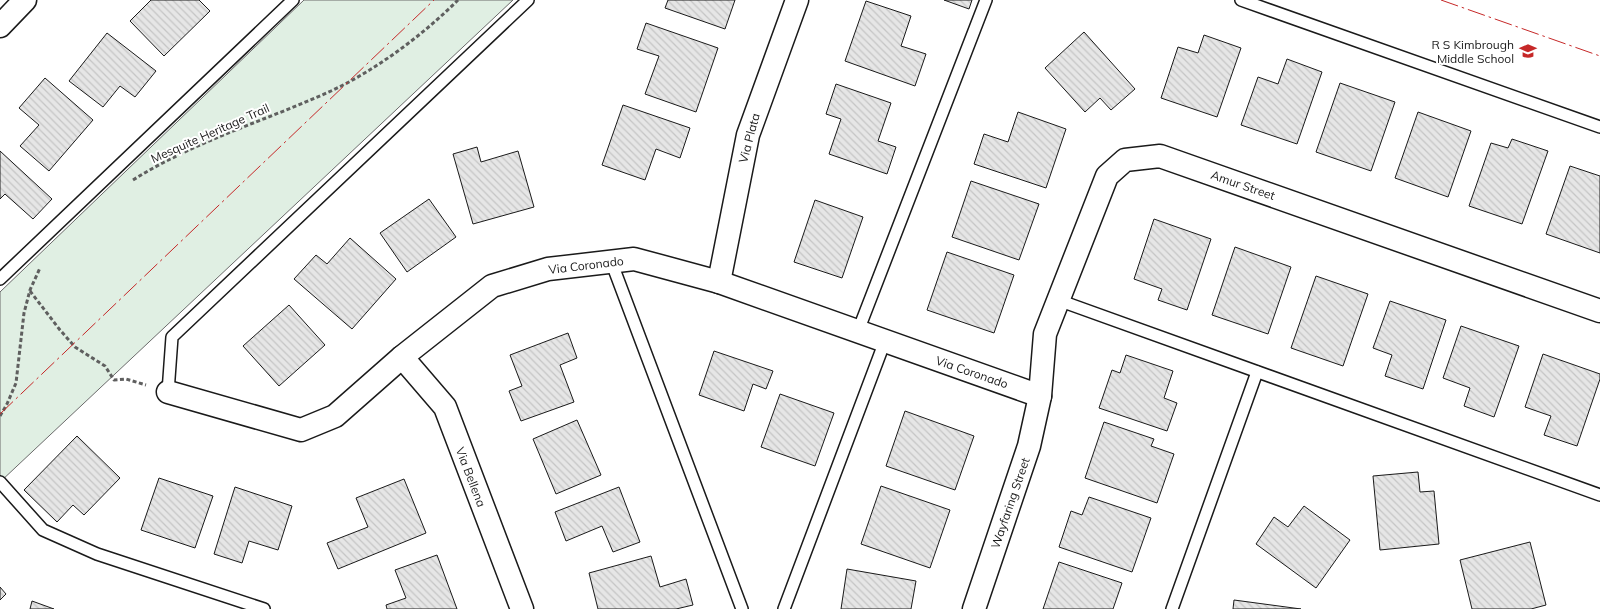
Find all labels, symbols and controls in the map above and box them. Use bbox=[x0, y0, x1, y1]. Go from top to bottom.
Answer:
place label: R S Kimbrough Middle School bbox=[1431, 37, 1514, 66]
school or university icon: R S Kimbrough Middle School bbox=[1518, 41, 1538, 61]
street label: Mesquite Heritage Trail bbox=[148, 100, 272, 166]
street label: Via Plata bbox=[735, 112, 763, 164]
street label: Amur Street bbox=[1209, 167, 1277, 203]
street label: Via Coronado bbox=[548, 253, 625, 277]
street label: Via Coronado bbox=[934, 353, 1010, 391]
street label: Via Bellena bbox=[453, 445, 489, 509]
street label: Wayfaring Street bbox=[987, 456, 1033, 550]

